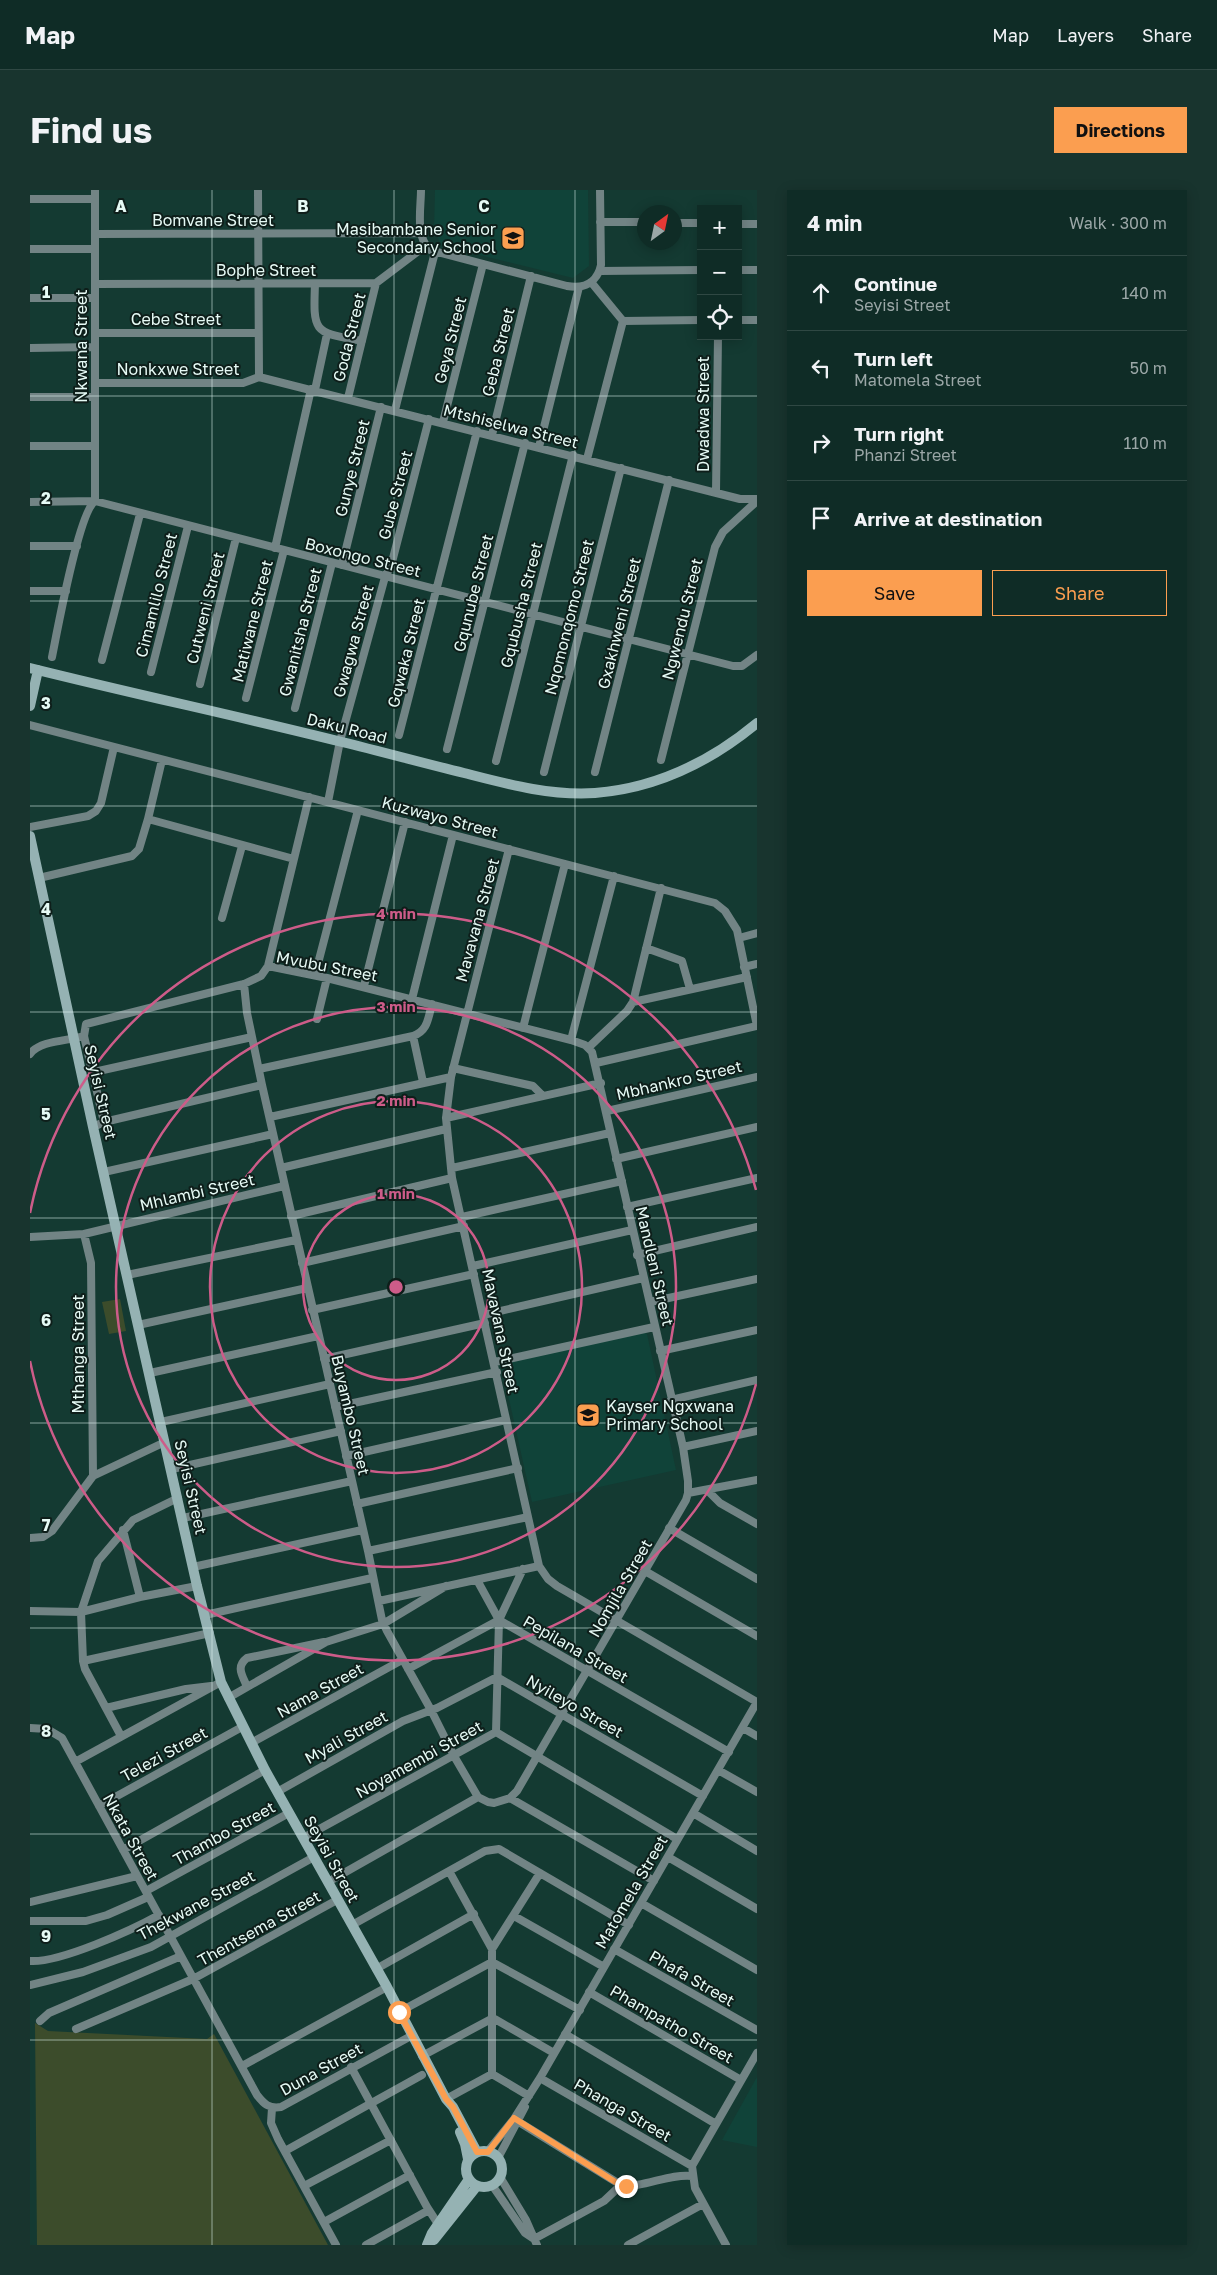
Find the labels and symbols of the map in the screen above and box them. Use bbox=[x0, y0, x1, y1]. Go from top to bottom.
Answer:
text: A bbox=[115, 196, 127, 216]
text: B bbox=[297, 196, 309, 216]
text: C bbox=[478, 196, 490, 216]
north arrow bbox=[637, 205, 682, 250]
street label: Bomvane Street bbox=[152, 210, 274, 230]
place label: Masibambane Senior Secondary School bbox=[336, 219, 496, 257]
school or university icon: Masibambane Senior Secondary School bbox=[500, 225, 526, 251]
street label: Bophe Street bbox=[216, 260, 316, 280]
text: 1 bbox=[42, 282, 50, 302]
street label: Nkwana Street bbox=[71, 289, 91, 403]
street label: Goda Street bbox=[328, 290, 370, 384]
street label: Geya Street bbox=[430, 294, 470, 386]
street label: Geba Street bbox=[477, 306, 519, 398]
street label: Cebe Street bbox=[131, 309, 221, 329]
street label: Dwadwa Street bbox=[693, 356, 713, 472]
street label: Nonkxwe Street bbox=[116, 359, 240, 379]
street label: Mtshiselwa Street bbox=[441, 400, 581, 452]
street label: Gunye Street bbox=[330, 417, 374, 519]
street label: Gube Street bbox=[374, 448, 416, 542]
text: 2 bbox=[41, 488, 51, 508]
street label: Cimamlilo Street bbox=[131, 531, 181, 659]
street label: Gqunube Street bbox=[449, 532, 497, 654]
street label: Boxongo Street bbox=[303, 533, 423, 581]
street label: Nqomonqomo Street bbox=[540, 537, 598, 697]
street label: Gqubusha Street bbox=[496, 540, 546, 670]
street label: Cutweni Street bbox=[181, 550, 229, 666]
street label: Gxakhweni Street bbox=[593, 555, 645, 691]
street label: Ngwendu Street bbox=[657, 556, 707, 682]
street label: Matiwane Street bbox=[227, 558, 277, 684]
street label: Gwanitsha Street bbox=[274, 565, 326, 699]
street label: Gwagwa Street bbox=[328, 582, 378, 700]
street label: Gqwaka Street bbox=[383, 596, 429, 710]
text: 3 bbox=[41, 693, 51, 713]
street label: Daku Road bbox=[305, 708, 389, 748]
street label: Kuzwayo Street bbox=[380, 792, 500, 842]
street label: Mavavana Street bbox=[451, 856, 503, 984]
text: 4 bbox=[41, 899, 51, 919]
text: 4 min bbox=[376, 904, 416, 922]
street label: Mvubu Street bbox=[274, 946, 380, 986]
text: 3 min bbox=[376, 997, 416, 1015]
street label: Seyisi Street bbox=[80, 1043, 122, 1141]
street label: Mbhankro Street bbox=[614, 1056, 744, 1104]
text: 2 min bbox=[376, 1091, 416, 1109]
text: 5 bbox=[41, 1104, 51, 1124]
street label: Mhlambi Street bbox=[138, 1169, 256, 1215]
text: 1 min bbox=[377, 1184, 415, 1202]
street label: Mandleni Street bbox=[632, 1204, 678, 1328]
street label: Mavavana Street bbox=[478, 1267, 524, 1395]
centre of rings bbox=[387, 1278, 405, 1296]
street label: Mthanga Street bbox=[68, 1294, 88, 1414]
text: 6 bbox=[41, 1310, 51, 1330]
street label: Buyambo Street bbox=[327, 1353, 375, 1477]
place label: Kayser Ngxwana Primary School bbox=[606, 1396, 734, 1434]
school or university icon: Kayser Ngxwana Primary School bbox=[575, 1402, 601, 1428]
street label: Seyisi Street bbox=[170, 1438, 212, 1536]
text: 7 bbox=[42, 1515, 51, 1535]
street label: Nomjila Street bbox=[584, 1535, 656, 1641]
street label: Pepilana Street bbox=[520, 1611, 632, 1687]
street label: Nama Street bbox=[273, 1658, 367, 1722]
street label: Nyileyo Street bbox=[523, 1670, 627, 1742]
street label: Myali Street bbox=[301, 1706, 391, 1768]
street label: Noyamembi Street bbox=[352, 1716, 486, 1802]
text: 8 bbox=[41, 1721, 51, 1741]
street label: Telezi Street bbox=[117, 1722, 211, 1786]
street label: Nkata Street bbox=[99, 1790, 163, 1884]
street label: Thambo Street bbox=[169, 1797, 279, 1869]
street label: Seyisi Street bbox=[300, 1812, 364, 1906]
street label: Matomela Street bbox=[590, 1832, 672, 1952]
street label: Thekwane Street bbox=[134, 1866, 258, 1944]
street label: Thentsema Street bbox=[194, 1886, 324, 1970]
text: 9 bbox=[41, 1926, 51, 1946]
street label: Phafa Street bbox=[646, 1946, 738, 2010]
street label: Phampatho Street bbox=[607, 1980, 737, 2068]
route start bbox=[388, 2001, 411, 2024]
street label: Duna Street bbox=[276, 2038, 366, 2100]
street label: Phanga Street bbox=[571, 2074, 675, 2146]
route end bbox=[615, 2175, 638, 2198]

